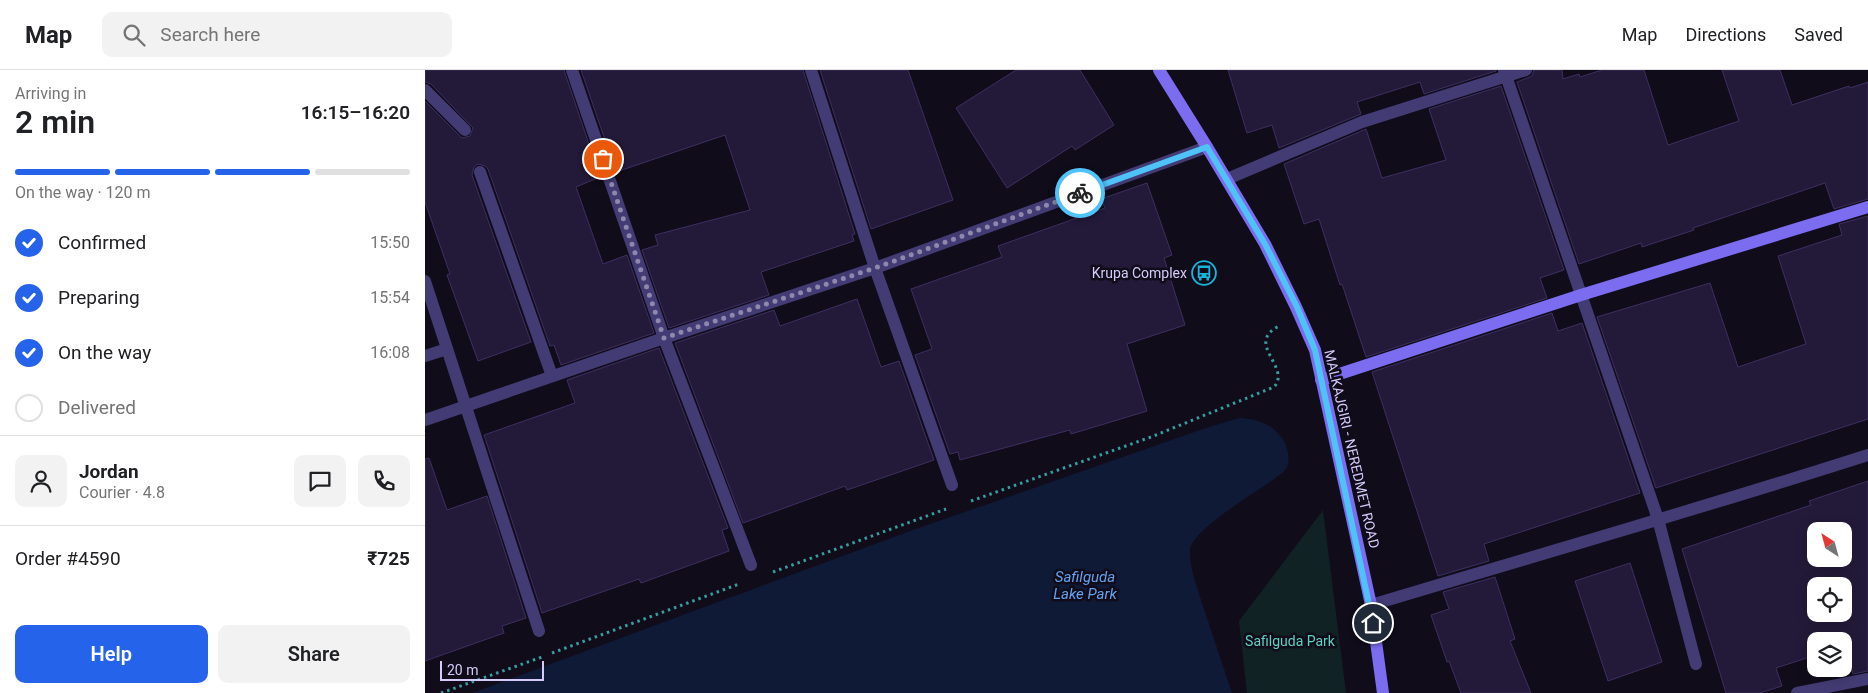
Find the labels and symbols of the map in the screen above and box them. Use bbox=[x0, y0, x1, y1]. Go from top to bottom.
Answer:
pin bbox=[582, 138, 624, 180]
courier bbox=[1055, 168, 1105, 218]
bus stop icon: Krupa Complex bbox=[1191, 260, 1217, 286]
place label: Krupa Complex bbox=[1092, 265, 1187, 281]
street label: MALKAJGIRI - NEREDMET ROAD bbox=[1321, 348, 1383, 550]
north arrow bbox=[1807, 522, 1853, 568]
water label: Safilguda Lake Park bbox=[1053, 568, 1117, 603]
pin bbox=[1352, 602, 1394, 644]
park label: Safilguda Park bbox=[1245, 633, 1336, 649]
scale bar bbox=[440, 658, 544, 681]

